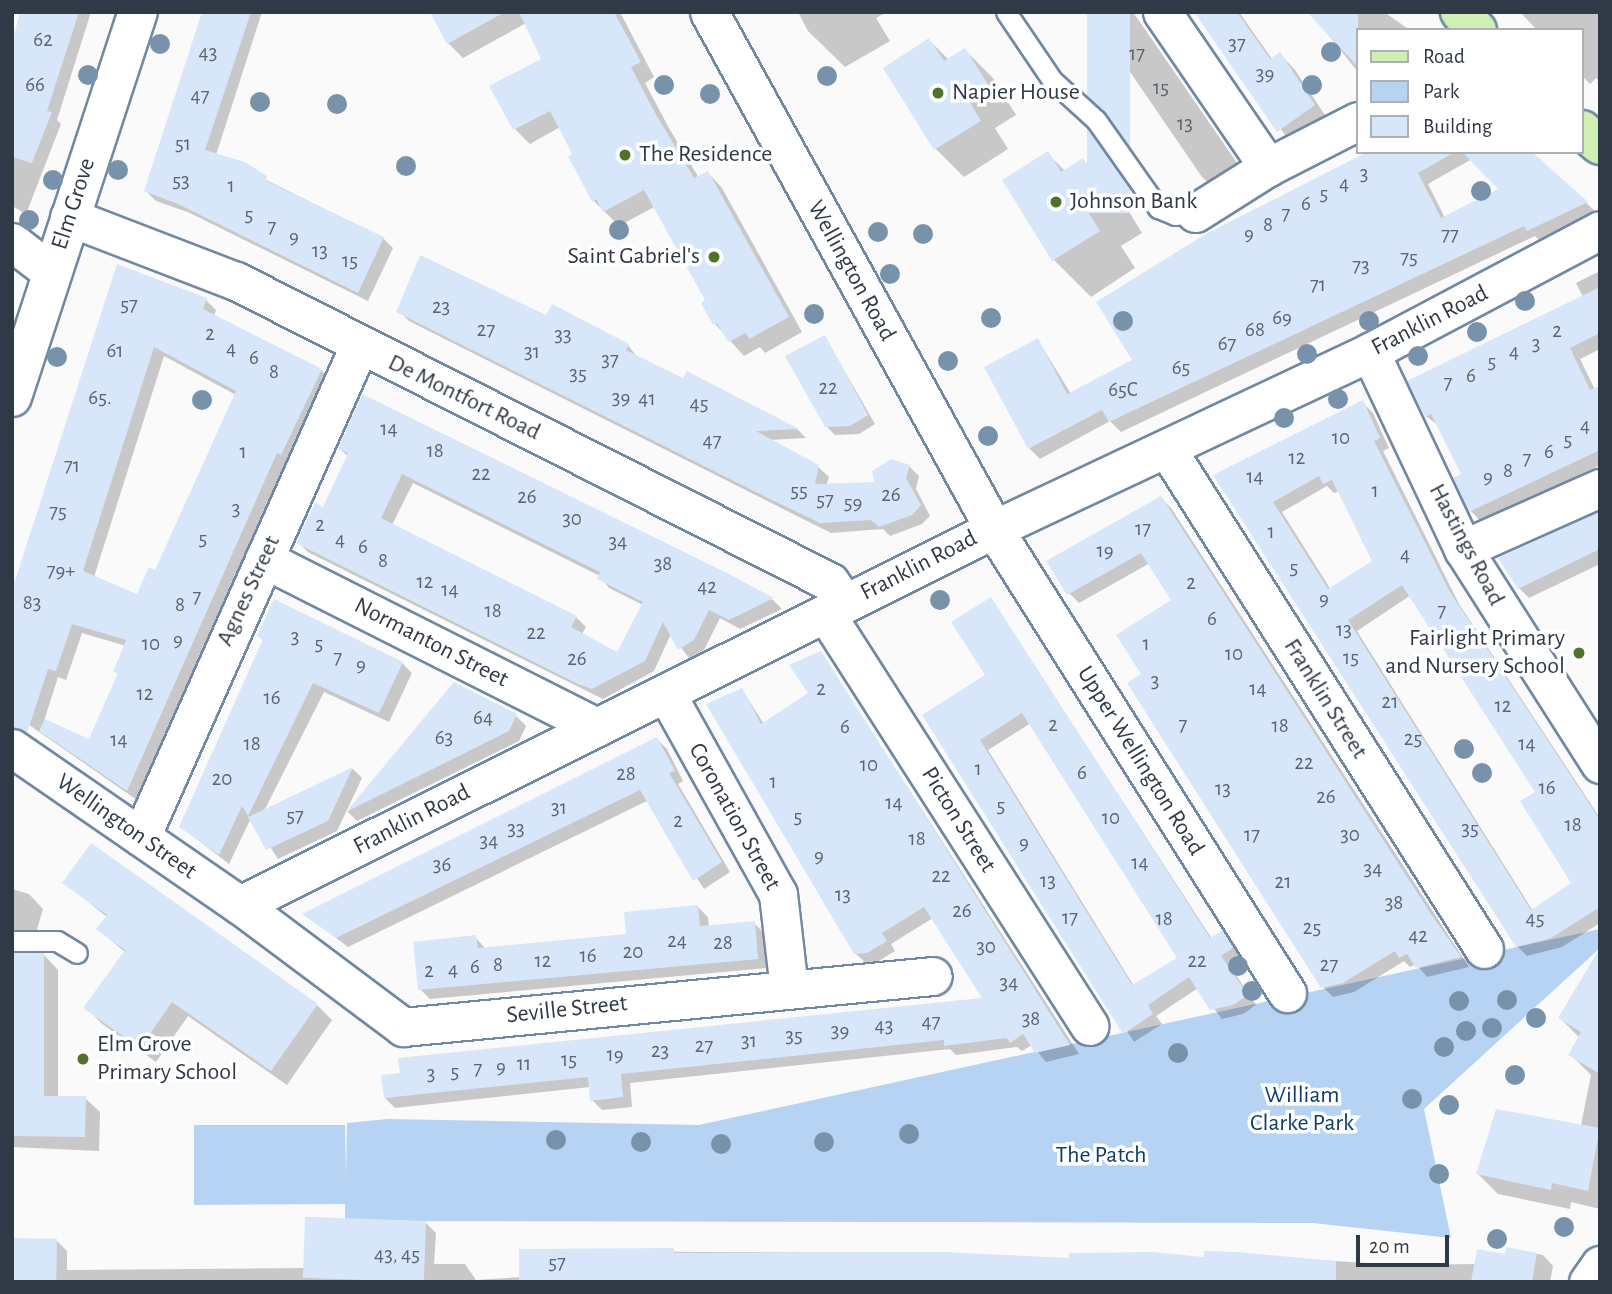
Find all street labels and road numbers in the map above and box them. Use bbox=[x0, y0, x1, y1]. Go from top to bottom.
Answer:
street label: Elm Grove bbox=[46, 155, 102, 253]
street label: Wellington Road bbox=[801, 196, 901, 346]
street label: Franklin Road bbox=[1367, 279, 1493, 363]
street label: De Montfort Road bbox=[383, 349, 545, 447]
street label: Hastings Road bbox=[1422, 479, 1510, 611]
street label: Franklin Road bbox=[856, 524, 982, 608]
street label: Agnes Street bbox=[211, 531, 287, 651]
street label: Normanton Street bbox=[349, 592, 513, 694]
street label: Franklin Street bbox=[1277, 634, 1373, 764]
street label: Upper Wellington Road bbox=[1070, 661, 1210, 861]
street label: Coronation Street bbox=[682, 738, 786, 896]
street label: Picton Street bbox=[914, 762, 1002, 878]
street label: Wellington Street bbox=[50, 768, 202, 886]
street label: Franklin Road bbox=[349, 778, 475, 862]
street label: Seville Street bbox=[505, 989, 629, 1031]

